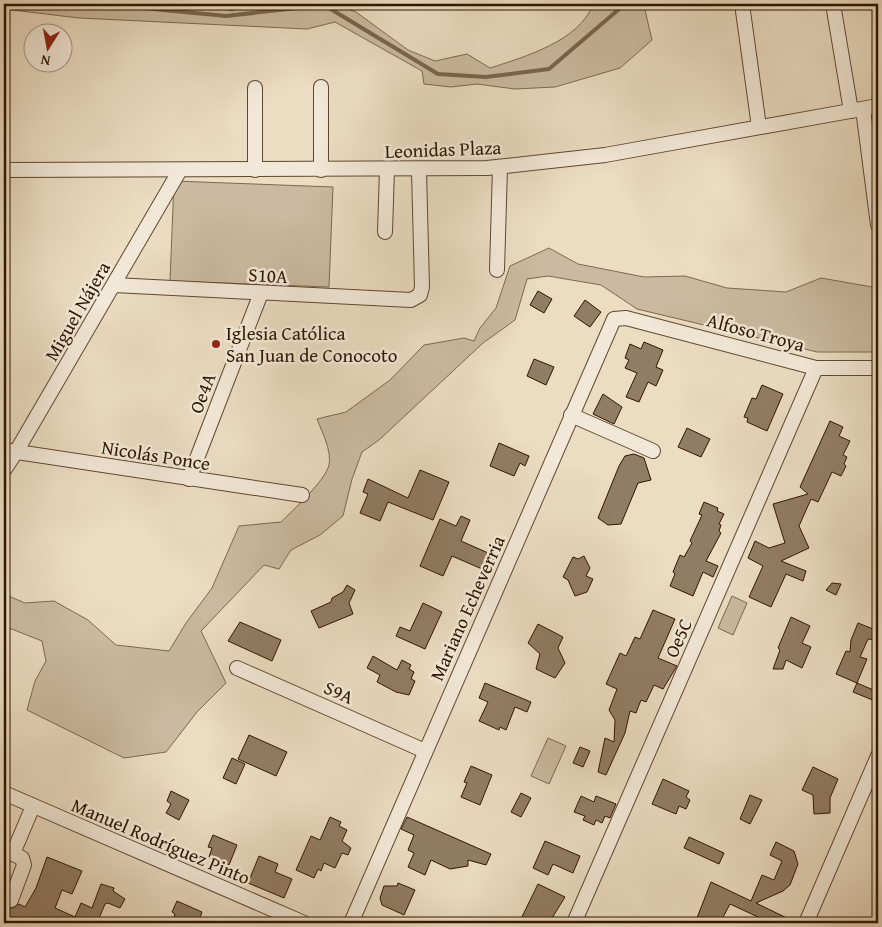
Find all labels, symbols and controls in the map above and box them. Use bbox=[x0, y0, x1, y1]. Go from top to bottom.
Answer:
north arrow bbox=[22, 22, 72, 72]
text: N bbox=[38, 50, 52, 71]
street label: Leonidas Plaza bbox=[384, 133, 502, 165]
street label: Miguel Nájera bbox=[37, 256, 117, 366]
street label: S10A bbox=[248, 260, 289, 290]
street label: Alfoso Troya bbox=[704, 306, 808, 358]
place label: Iglesia Católica San Juan de Conocoto bbox=[226, 319, 397, 369]
marker: Iglesia Católica San Juan de Conocoto bbox=[210, 338, 222, 350]
street label: Oe4A bbox=[182, 368, 223, 417]
street label: Nicolás Ponce bbox=[100, 433, 213, 477]
street label: Mariano Echeverria bbox=[422, 531, 512, 685]
street label: Oe5C bbox=[657, 614, 699, 662]
street label: S9A bbox=[320, 673, 359, 711]
street label: Manuel Rodríguez Pinto bbox=[67, 791, 255, 891]

